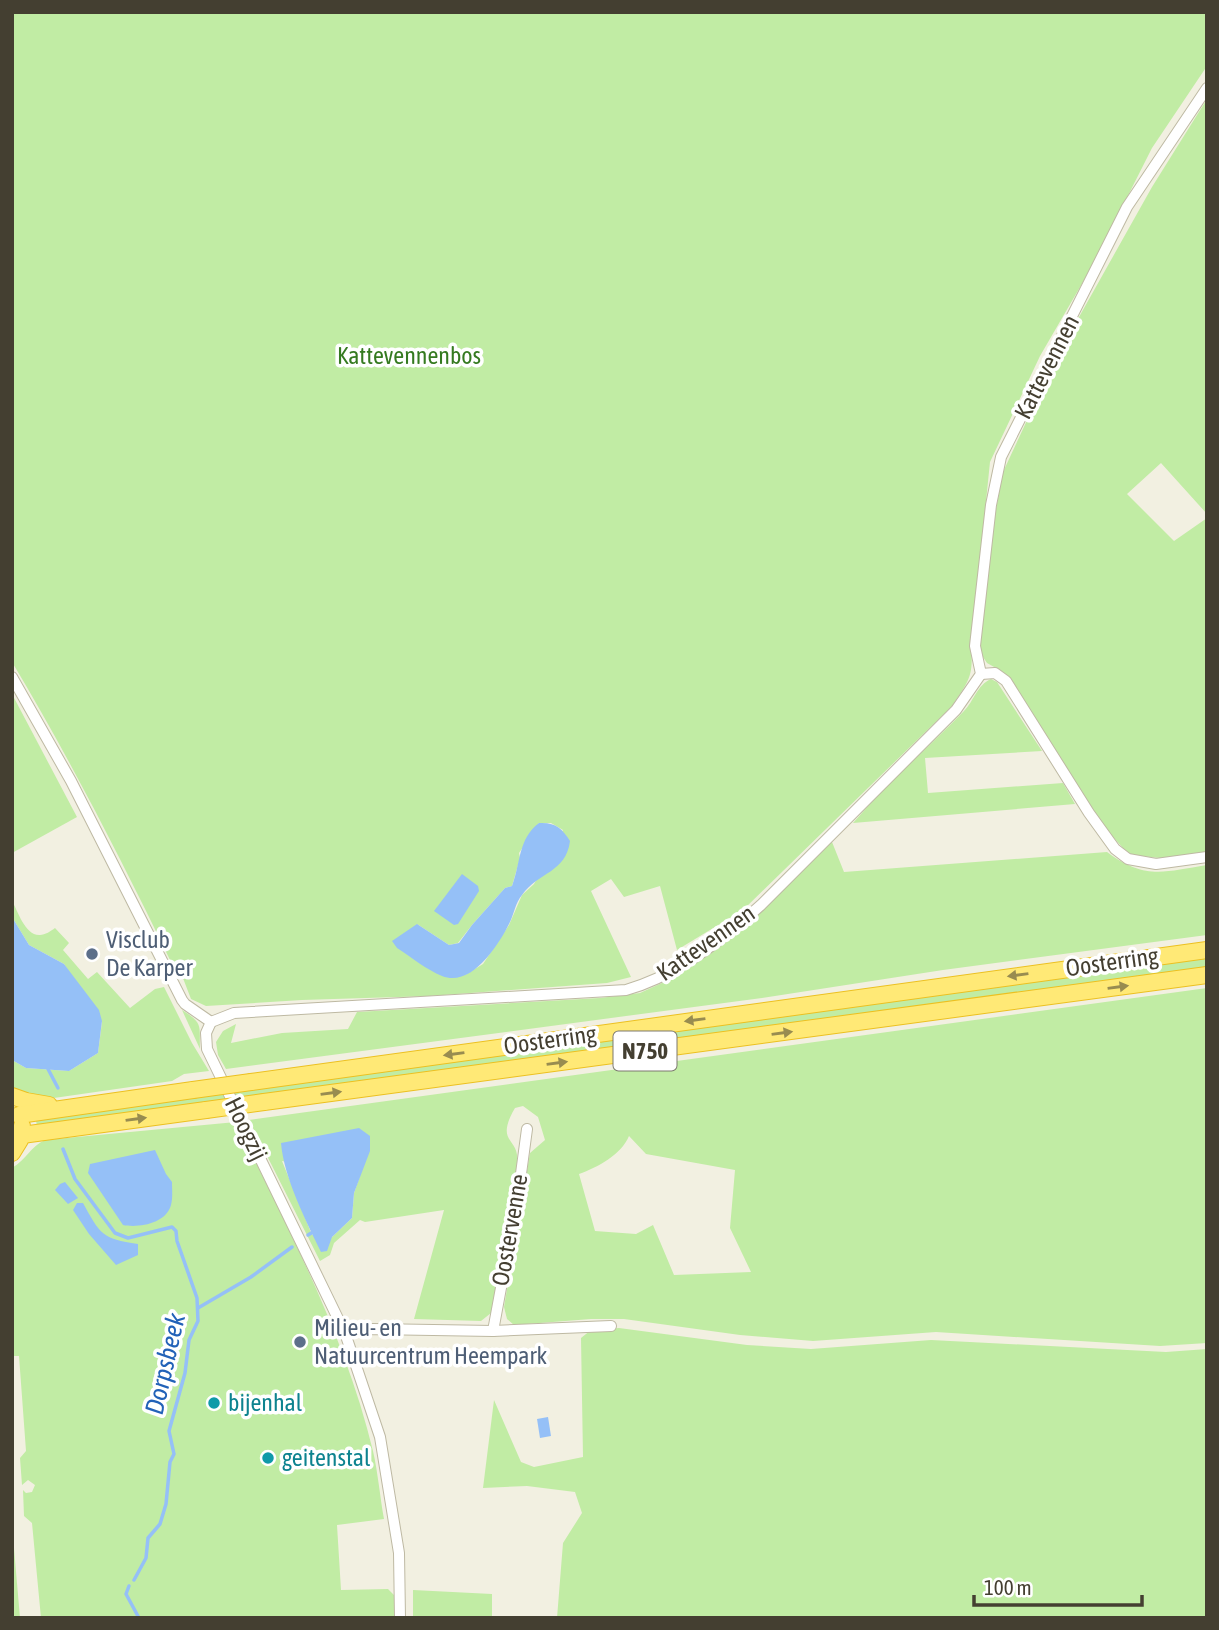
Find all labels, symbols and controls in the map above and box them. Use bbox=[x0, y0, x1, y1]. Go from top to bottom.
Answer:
street label: Kattevennen bbox=[1009, 310, 1084, 423]
park label: Kattevennenbos bbox=[337, 342, 481, 369]
street label: Kattevennen bbox=[652, 899, 760, 986]
place label: Visclub De Karper bbox=[106, 926, 193, 981]
street label: Oosterring bbox=[1064, 942, 1161, 981]
marker: Visclub De Karper bbox=[84, 946, 100, 962]
one-way arrow bbox=[1006, 969, 1028, 980]
one-way arrow bbox=[1107, 981, 1129, 992]
one-way arrow bbox=[684, 1015, 706, 1026]
street label: Oosterring bbox=[502, 1020, 599, 1059]
one-way arrow bbox=[772, 1027, 794, 1038]
road number: N750 bbox=[614, 1032, 676, 1070]
one-way arrow bbox=[443, 1048, 465, 1059]
one-way arrow bbox=[546, 1058, 568, 1069]
one-way arrow bbox=[321, 1088, 343, 1099]
street label: Hoogzij bbox=[220, 1093, 273, 1165]
one-way arrow bbox=[126, 1114, 148, 1125]
street label: Oostervenne bbox=[486, 1172, 533, 1288]
water label: Dorpsbeek bbox=[139, 1310, 191, 1417]
place label: Milieu- en Natuurcentrum Heempark bbox=[314, 1314, 548, 1369]
marker: Milieu- en Natuurcentrum Heempark bbox=[292, 1334, 308, 1350]
place label: bijenhal bbox=[228, 1389, 303, 1416]
marker: bijenhal bbox=[206, 1395, 222, 1411]
place label: geitenstal bbox=[282, 1444, 371, 1471]
marker: geitenstal bbox=[260, 1450, 276, 1466]
scale bar bbox=[974, 1564, 1142, 1608]
text: 100 m bbox=[984, 1575, 1032, 1599]

